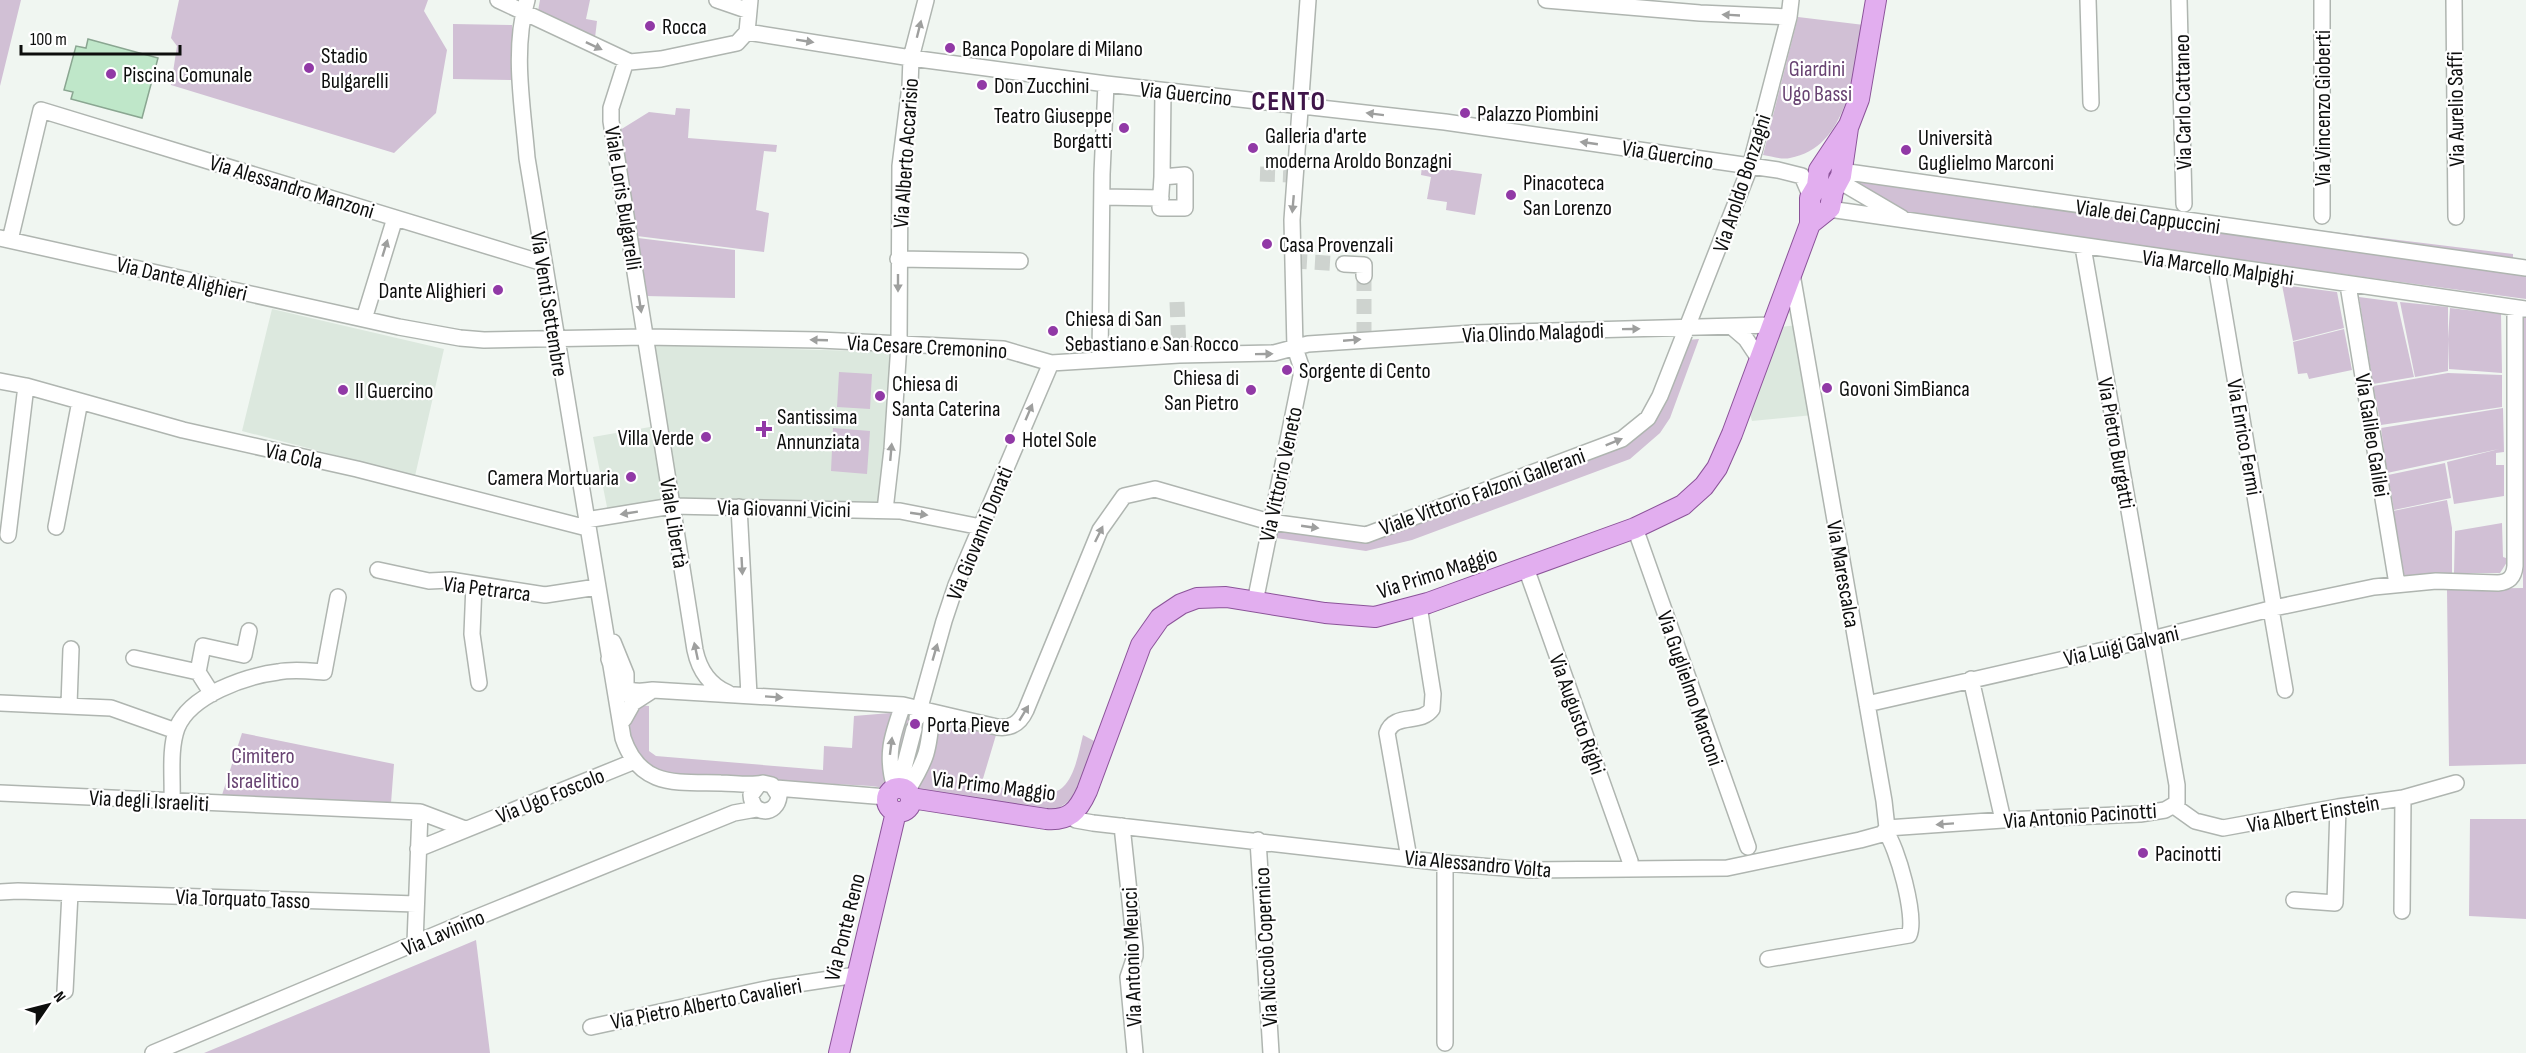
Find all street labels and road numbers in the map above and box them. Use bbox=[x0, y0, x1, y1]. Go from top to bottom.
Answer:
street label: Via Vincenzo Gioberti bbox=[2310, 30, 2337, 186]
street label: Via Carlo Cattaneo bbox=[2169, 34, 2198, 170]
street label: Via Aurelio Saffi bbox=[2442, 51, 2471, 167]
street label: Via Guercino bbox=[1138, 76, 1233, 113]
street label: Via Alberto Accarisio bbox=[888, 77, 925, 229]
street label: Via Aroldo Bonzagni bbox=[1707, 111, 1777, 256]
street label: Viale Loris Bulgarelli bbox=[598, 124, 647, 272]
street label: Via Guercino bbox=[1620, 135, 1716, 176]
street label: Via Alessandro Manzoni bbox=[206, 150, 377, 225]
street label: Viale dei Cappuccini bbox=[2074, 194, 2222, 241]
street label: Via Venti Settembre bbox=[524, 230, 573, 379]
street label: Via Marcello Malpighi bbox=[2140, 244, 2295, 292]
street label: Via Dante Alighieri bbox=[114, 251, 250, 308]
street label: Via Olindo Malagodi bbox=[1462, 318, 1604, 349]
street label: Via Cesare Cremonino bbox=[846, 330, 1008, 365]
street label: Via Galileo Galilei bbox=[2348, 372, 2395, 499]
street label: Via Pietro Burgatti bbox=[2091, 376, 2140, 511]
street label: Via Enrico Fermi bbox=[2220, 377, 2267, 498]
street label: Via Vittorio Veneto bbox=[1254, 404, 1309, 544]
street label: Via Cola bbox=[262, 437, 325, 476]
street label: Viale Vittorio Falzoni Gallerani bbox=[1376, 443, 1589, 542]
street label: Via Giovanni Donati bbox=[941, 463, 1019, 604]
street label: Viale Libertà bbox=[653, 476, 694, 570]
street label: Via Giovanni Vicini bbox=[717, 495, 851, 524]
street label: Via Marescalca bbox=[1820, 519, 1865, 630]
street label: Via Primo Maggio bbox=[1374, 541, 1501, 606]
street label: Via Petrarca bbox=[441, 571, 532, 608]
street label: Via Guglielmo Marconi bbox=[1650, 607, 1729, 770]
street label: Via Luigi Galvani bbox=[2061, 620, 2182, 673]
street label: Via Augusto Righi bbox=[1542, 651, 1611, 778]
street label: Via Ugo Foscolo bbox=[493, 762, 609, 830]
street label: Via Primo Maggio bbox=[930, 765, 1057, 807]
street label: Via degli Israeliti bbox=[88, 785, 210, 818]
street label: Via Albert Einstein bbox=[2245, 790, 2382, 839]
street label: Via Antonio Pacinotti bbox=[2003, 798, 2158, 835]
street label: Via Alessandro Volta bbox=[1403, 845, 1552, 884]
street label: Via Niccolò Copernico bbox=[1249, 866, 1284, 1027]
street label: Via Ponte Reno bbox=[819, 871, 872, 984]
street label: Via Torquato Tasso bbox=[175, 884, 311, 915]
street label: Via Antonio Meucci bbox=[1117, 887, 1148, 1027]
street label: Via Lavinino bbox=[398, 904, 489, 963]
street label: Via Pietro Alberto Cavalieri bbox=[608, 973, 804, 1036]

